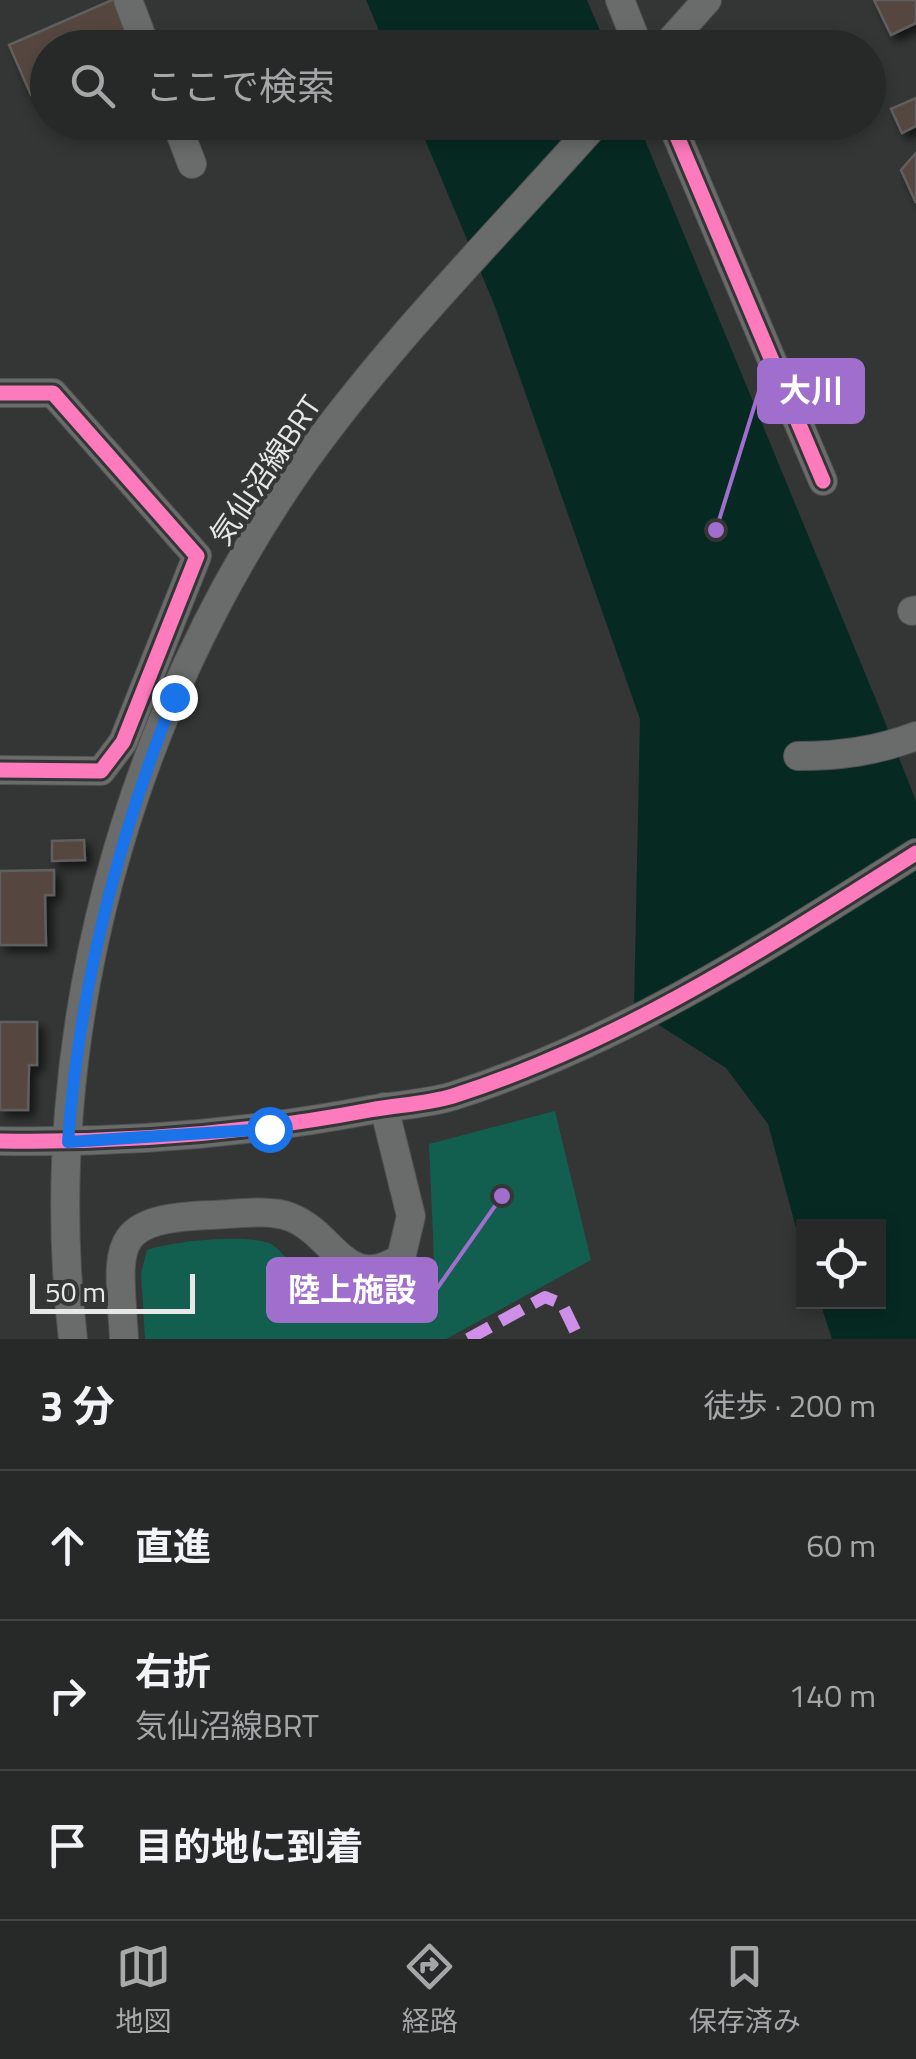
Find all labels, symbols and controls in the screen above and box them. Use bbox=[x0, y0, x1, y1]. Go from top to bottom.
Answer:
search box bbox=[30, 30, 886, 140]
text: ここで検索 bbox=[145, 57, 335, 115]
icon: search bbox=[65, 58, 120, 113]
callout: 大川 bbox=[759, 360, 863, 422]
text: 大川 bbox=[779, 366, 843, 414]
street label: 気仙沼線BRT bbox=[198, 385, 332, 554]
route end bbox=[152, 675, 198, 721]
route start bbox=[247, 1107, 293, 1153]
map controls bbox=[796, 1219, 886, 1309]
button: locate bbox=[796, 1219, 886, 1309]
callout: 陸上施設 bbox=[268, 1259, 436, 1321]
text: 陸上施設 bbox=[288, 1265, 416, 1313]
scale bar bbox=[30, 1269, 195, 1314]
text: 50 m bbox=[45, 1270, 106, 1313]
text: 3 分 bbox=[40, 1373, 115, 1437]
text: 徒歩 · 200 m bbox=[703, 1381, 876, 1429]
text: 直進 bbox=[135, 1517, 211, 1575]
icon: ahead bbox=[40, 1518, 95, 1573]
text: 60 m bbox=[806, 1521, 876, 1569]
text: 右折 bbox=[135, 1642, 211, 1700]
icon: right bbox=[40, 1668, 95, 1723]
text: 140 m bbox=[788, 1671, 876, 1719]
text: 気仙沼線BRT bbox=[135, 1701, 319, 1749]
text: 目的地に到着 bbox=[135, 1817, 363, 1875]
icon: arrive bbox=[40, 1818, 95, 1873]
tab: 地図 bbox=[115, 1939, 171, 2042]
tab: 経路 bbox=[402, 1939, 458, 2042]
tab: 保存済み bbox=[689, 1939, 801, 2042]

